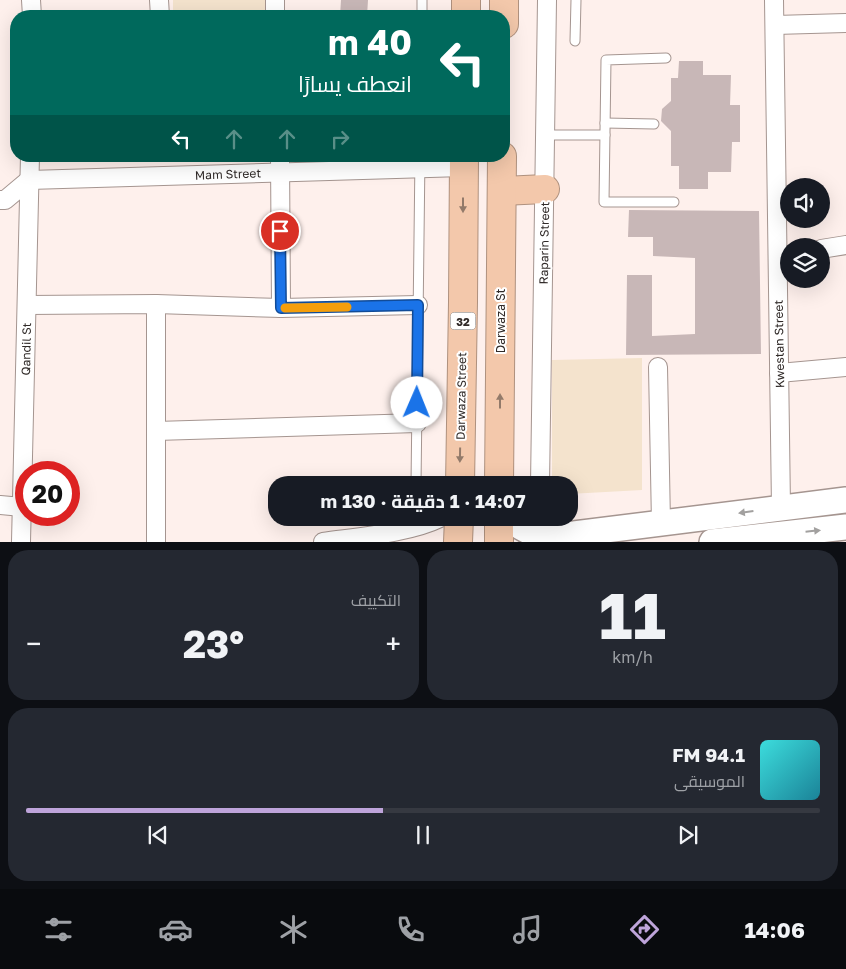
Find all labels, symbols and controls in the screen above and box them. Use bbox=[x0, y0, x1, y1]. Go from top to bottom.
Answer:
text: 40 m bbox=[328, 21, 412, 63]
icon: left bbox=[430, 30, 495, 95]
text: انعطف يسارًا bbox=[298, 70, 412, 97]
icon: left bbox=[167, 125, 195, 153]
icon: ahead bbox=[220, 125, 248, 153]
icon: ahead bbox=[273, 125, 301, 153]
icon: right bbox=[326, 125, 354, 153]
street label: Mam Street bbox=[195, 165, 262, 183]
map controls bbox=[780, 178, 830, 288]
button: sound bbox=[780, 178, 830, 228]
one-way arrow bbox=[459, 197, 467, 213]
street label: Raparin Street bbox=[536, 201, 552, 285]
pin bbox=[259, 210, 301, 252]
icon: arrive bbox=[266, 217, 294, 245]
button: layers bbox=[780, 238, 830, 288]
street label: Darwaza St bbox=[493, 289, 508, 353]
street label: Kwestan Street bbox=[771, 300, 787, 388]
road number: 32 bbox=[450, 312, 476, 330]
street label: Qandil St bbox=[18, 322, 34, 375]
street label: Darwaza Street bbox=[453, 352, 469, 440]
position arrow bbox=[390, 376, 442, 428]
one-way arrow bbox=[496, 393, 504, 409]
one-way arrow bbox=[456, 447, 464, 463]
speed limit sign: 20 bbox=[15, 461, 80, 526]
text: 14:07 · 1 دقيقة · 130 m bbox=[320, 489, 526, 512]
one-way arrow bbox=[737, 508, 753, 516]
one-way arrow bbox=[805, 527, 821, 535]
text: 11 bbox=[599, 575, 666, 653]
text: التكييف bbox=[351, 590, 401, 610]
text: 23° bbox=[183, 621, 244, 666]
text: − bbox=[26, 627, 41, 660]
text: + bbox=[386, 627, 401, 660]
text: km/h bbox=[612, 647, 653, 667]
text: 94.1 FM bbox=[672, 743, 745, 766]
text: الموسيقى bbox=[674, 771, 745, 791]
icon: previous bbox=[144, 821, 172, 849]
icon: pause bbox=[409, 821, 437, 849]
icon: next bbox=[674, 821, 702, 849]
icon: filters bbox=[41, 912, 76, 947]
icon: car bbox=[158, 912, 193, 947]
icon: climate bbox=[276, 912, 311, 947]
icon: phone bbox=[393, 912, 428, 947]
icon: music bbox=[510, 912, 545, 947]
icon: directions bbox=[627, 912, 662, 947]
text: 14:06 bbox=[745, 916, 805, 943]

